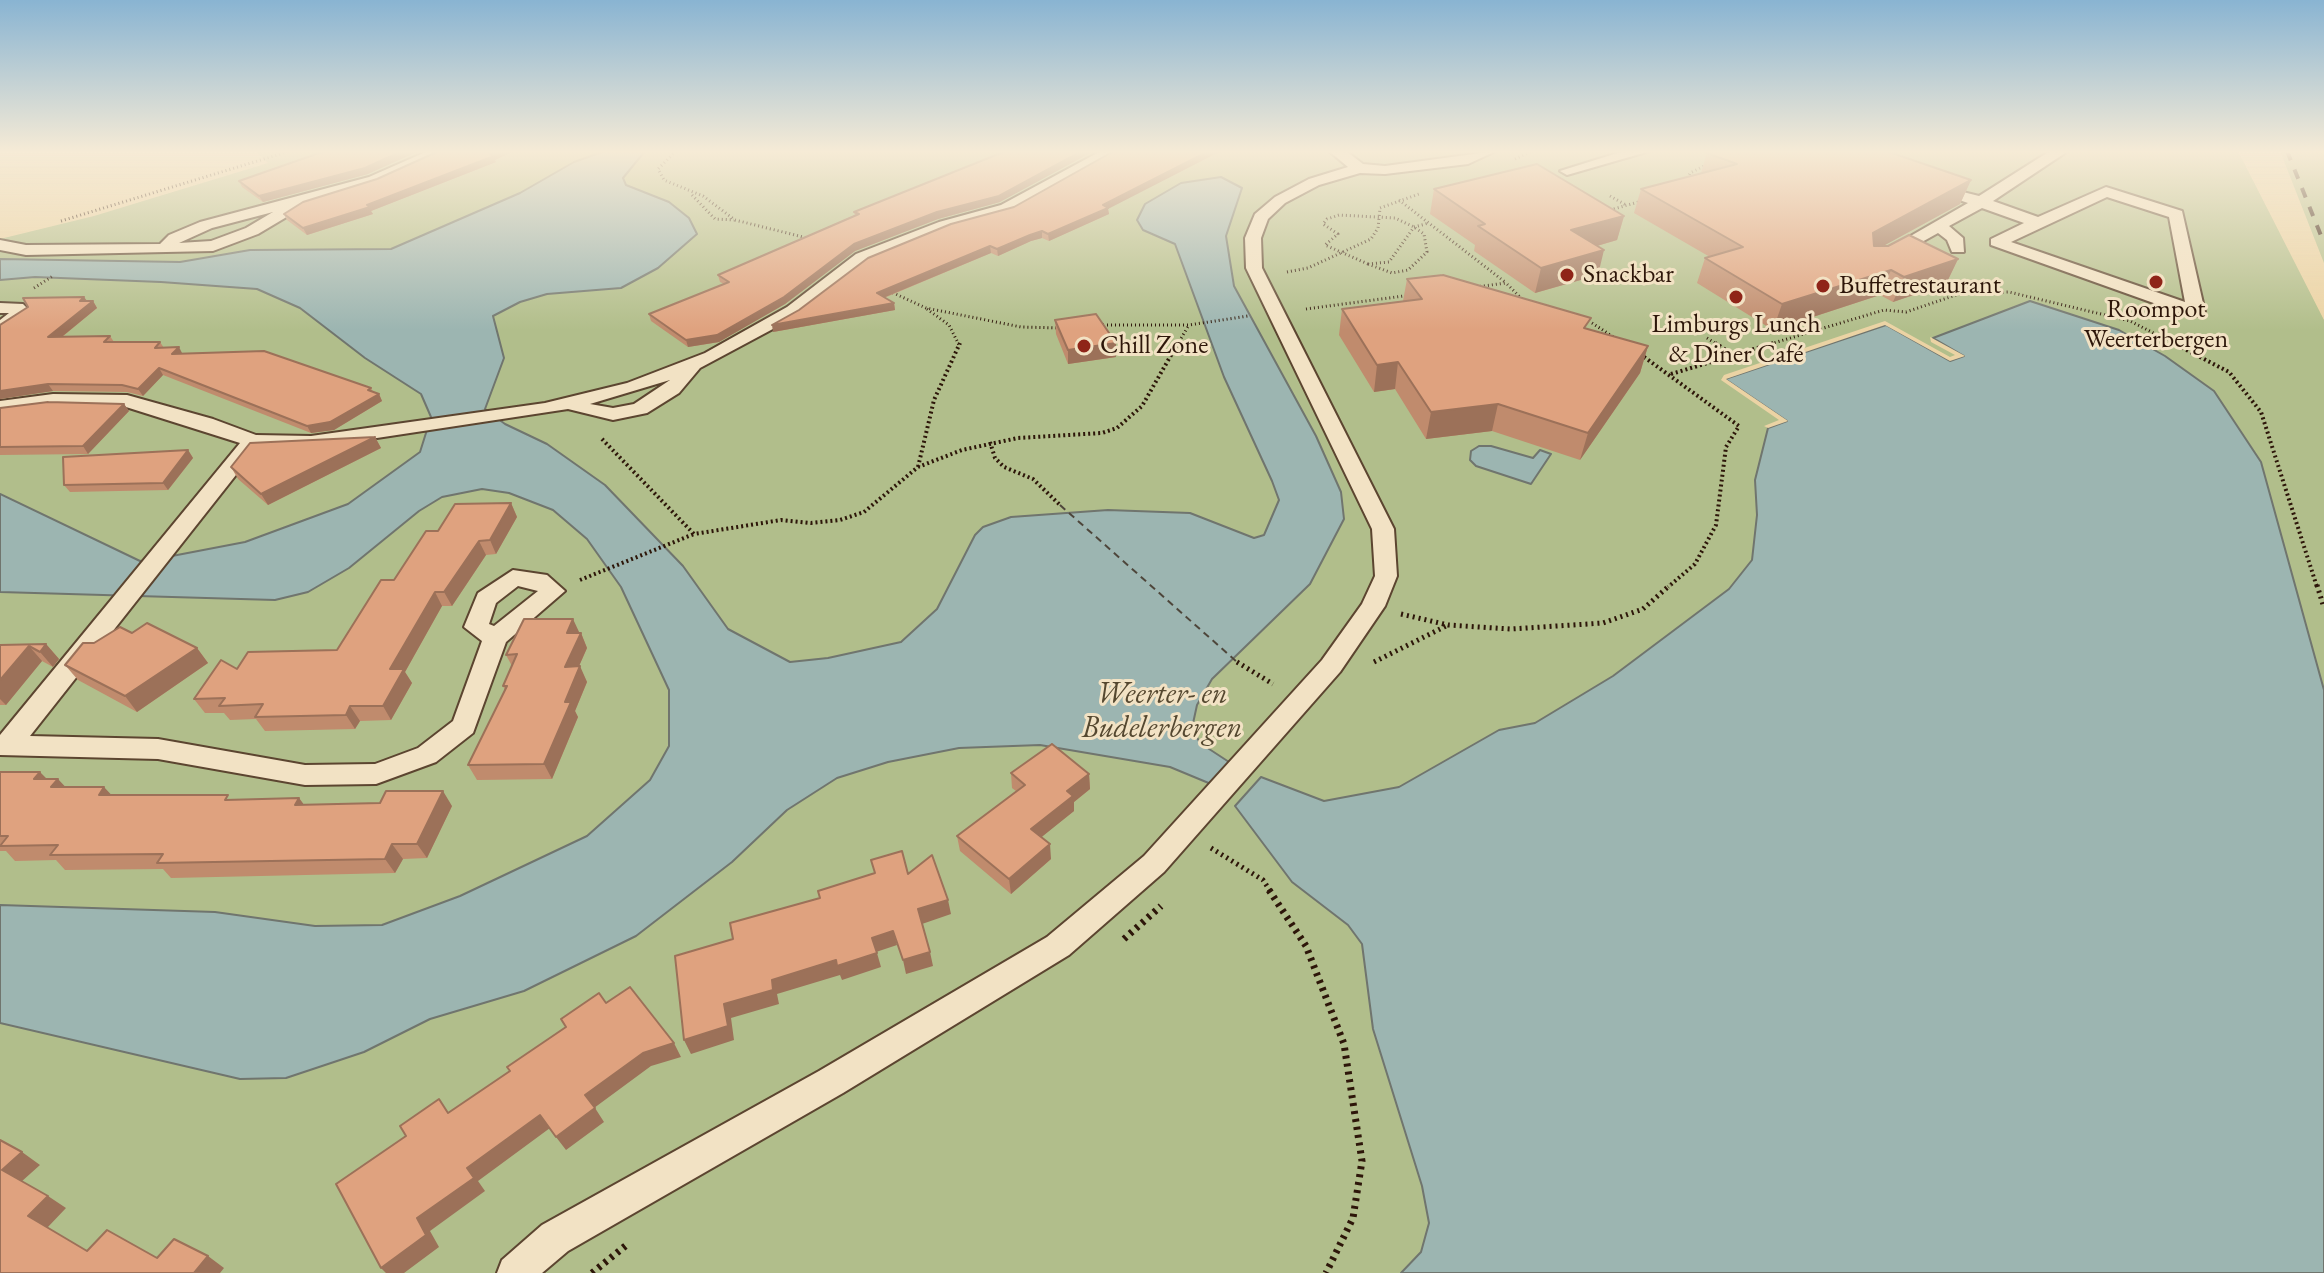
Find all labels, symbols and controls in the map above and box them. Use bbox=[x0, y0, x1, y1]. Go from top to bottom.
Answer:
place label: Snackbar bbox=[1583, 259, 1674, 291]
marker: Snackbar bbox=[1558, 266, 1576, 284]
place label: Buffetrestaurant bbox=[1839, 270, 2001, 302]
marker: Roompot Weerterbergen bbox=[2147, 273, 2165, 291]
marker: Buffetrestaurant bbox=[1814, 277, 1832, 295]
marker: Limburgs Lunch & Diner Café bbox=[1727, 288, 1745, 306]
place label: Roompot Weerterbergen bbox=[2084, 294, 2228, 356]
place label: Limburgs Lunch & Diner Café bbox=[1651, 309, 1821, 370]
place label: Chill Zone bbox=[1100, 330, 1208, 362]
marker: Chill Zone bbox=[1075, 337, 1093, 355]
park label: Weerter- en Budelerbergen bbox=[1082, 677, 1242, 748]

